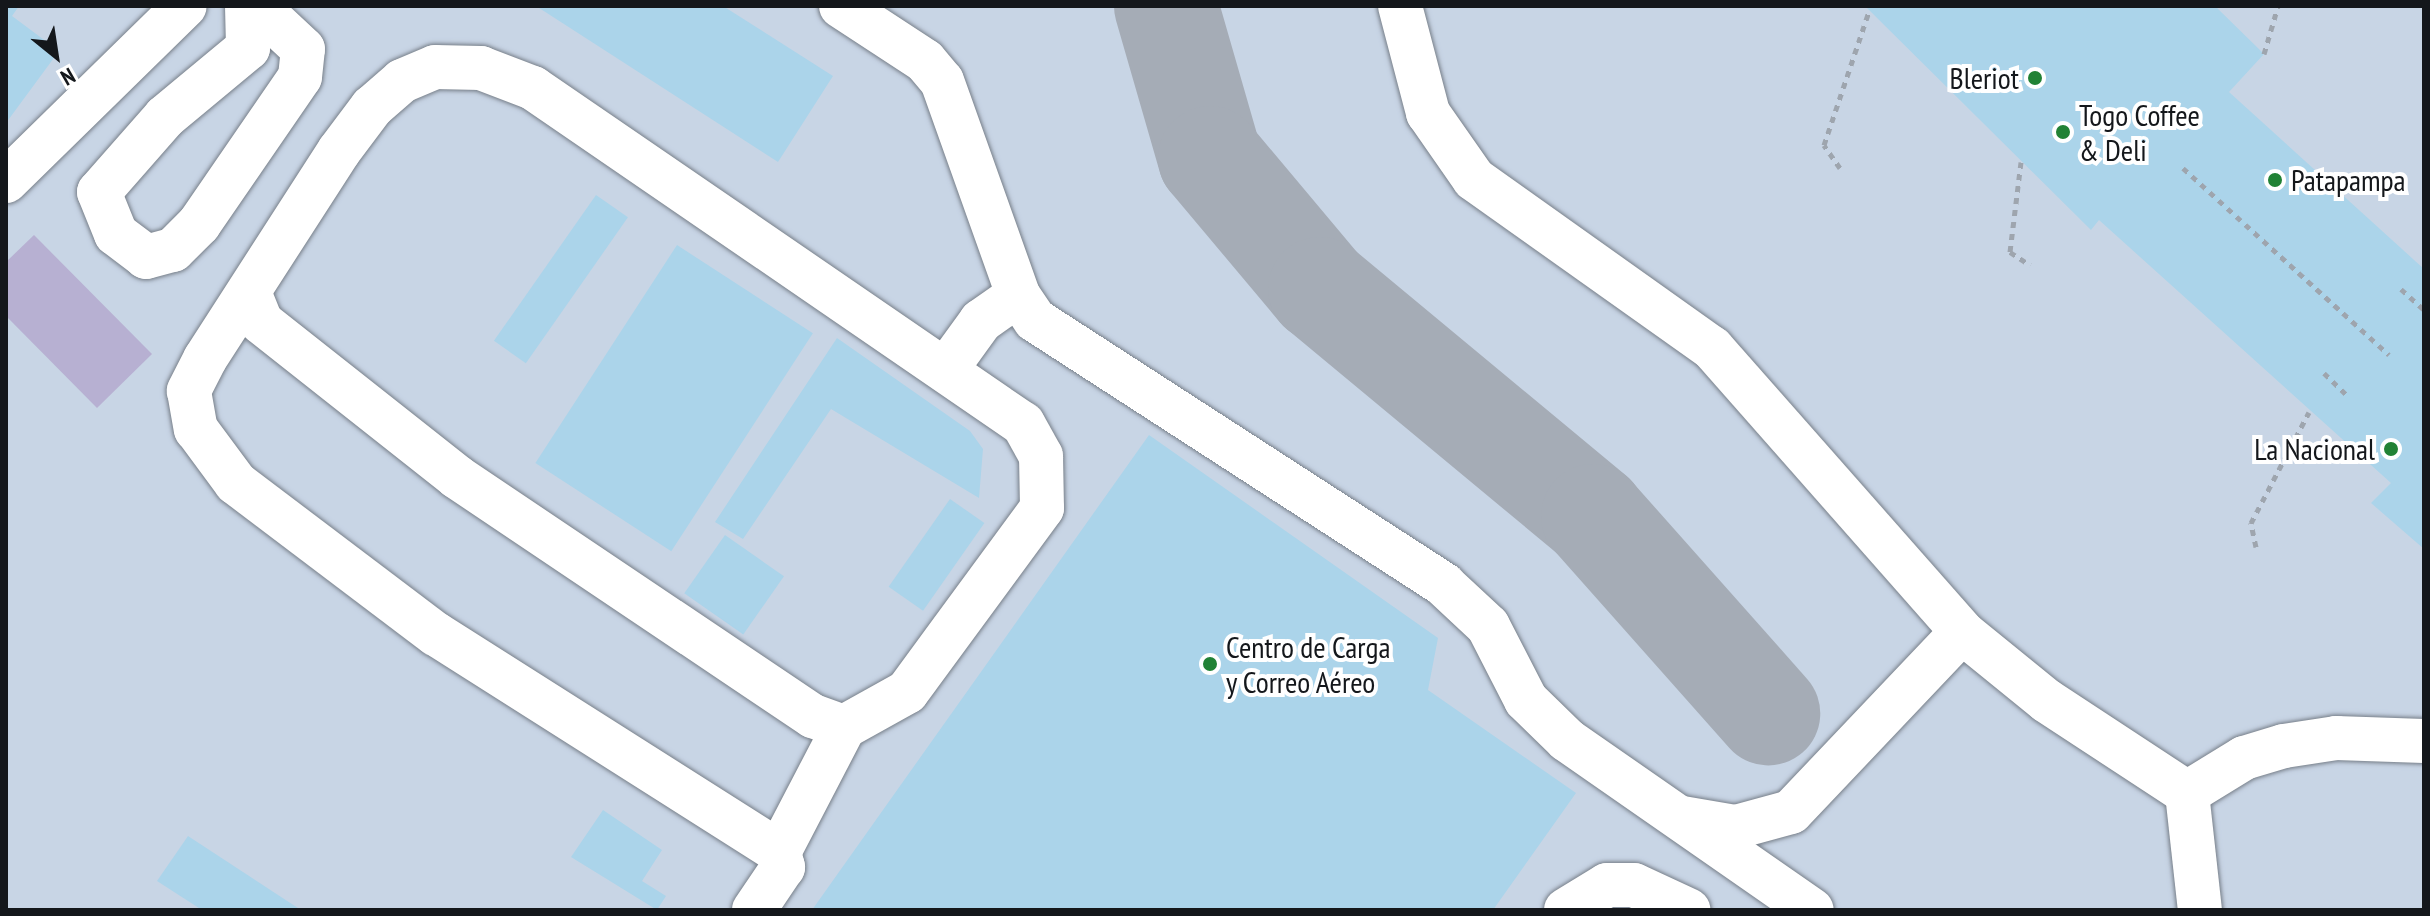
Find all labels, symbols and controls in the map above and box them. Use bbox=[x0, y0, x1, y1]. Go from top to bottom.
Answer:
north arrow bbox=[16, 16, 96, 96]
place label: Bleriot bbox=[1950, 60, 2019, 96]
text: N bbox=[56, 62, 80, 92]
marker: Bleriot bbox=[2026, 69, 2044, 87]
place label: Togo Coffee & Deli bbox=[2079, 97, 2200, 168]
marker: Togo Coffee & Deli bbox=[2054, 123, 2072, 141]
place label: Patapampa bbox=[2291, 162, 2406, 198]
marker: Patapampa bbox=[2266, 171, 2284, 189]
place label: La Nacional bbox=[2254, 431, 2375, 467]
marker: La Nacional bbox=[2382, 440, 2400, 458]
place label: Centro de Carga y Correo Aéreo bbox=[1226, 629, 1391, 700]
marker: Centro de Carga y Correo Aéreo bbox=[1201, 655, 1219, 673]

